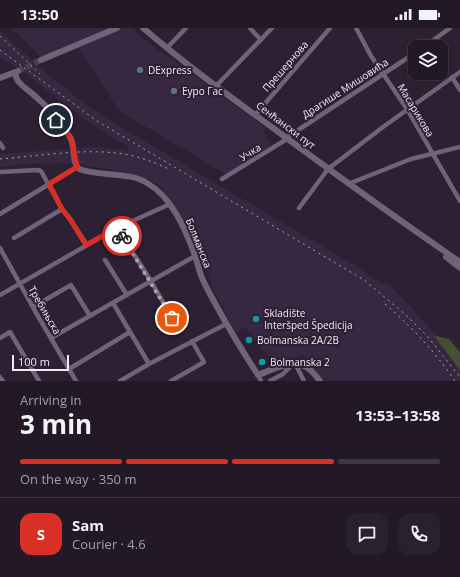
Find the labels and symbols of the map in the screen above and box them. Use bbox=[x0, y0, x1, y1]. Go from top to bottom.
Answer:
street label: Прешернова bbox=[259, 38, 311, 94]
street label: Драгише Мишовића bbox=[299, 55, 391, 121]
place label: DExpress bbox=[148, 63, 192, 77]
marker: DExpress bbox=[135, 65, 145, 75]
street label: Масарикова bbox=[395, 81, 437, 139]
place label: Еуро Гас bbox=[182, 84, 223, 98]
marker: Еуро Гас bbox=[169, 86, 179, 96]
street label: Сенћански пут bbox=[253, 98, 319, 152]
pin bbox=[39, 103, 73, 137]
street label: Учка bbox=[237, 140, 263, 164]
courier bbox=[102, 216, 142, 256]
street label: Болманска bbox=[183, 216, 215, 270]
street label: Требињска bbox=[25, 283, 65, 337]
pin bbox=[155, 301, 189, 335]
place label: Skladište Interšped Špedicija bbox=[264, 306, 353, 332]
marker: Skladište Interšped Špedicija bbox=[251, 314, 261, 324]
place label: Bolmanska 2A/2B bbox=[257, 333, 339, 347]
marker: Bolmanska 2A/2B bbox=[244, 335, 254, 345]
scale bar bbox=[12, 353, 69, 372]
place label: Bolmanska 2 bbox=[270, 355, 330, 369]
marker: Bolmanska 2 bbox=[257, 357, 267, 367]

